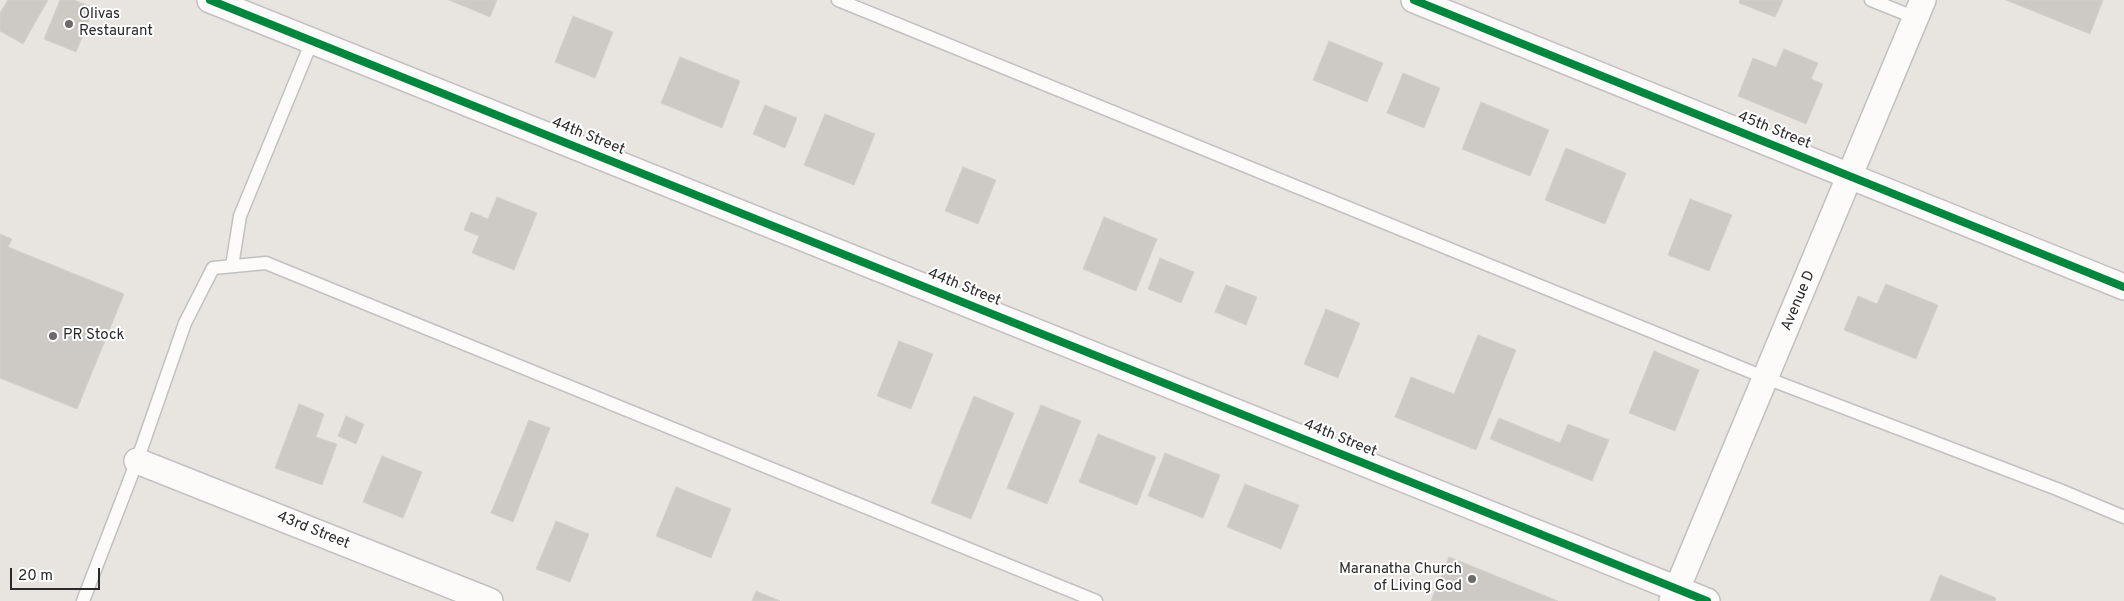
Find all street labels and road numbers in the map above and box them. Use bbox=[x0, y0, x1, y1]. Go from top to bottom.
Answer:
street label: 45th Street bbox=[1735, 108, 1813, 154]
street label: 44th Street bbox=[549, 114, 627, 160]
street label: 44th Street bbox=[925, 265, 1003, 311]
street label: Avenue D bbox=[1778, 268, 1820, 334]
street label: 44th Street bbox=[1301, 416, 1379, 462]
street label: 43rd Street bbox=[274, 508, 352, 554]

